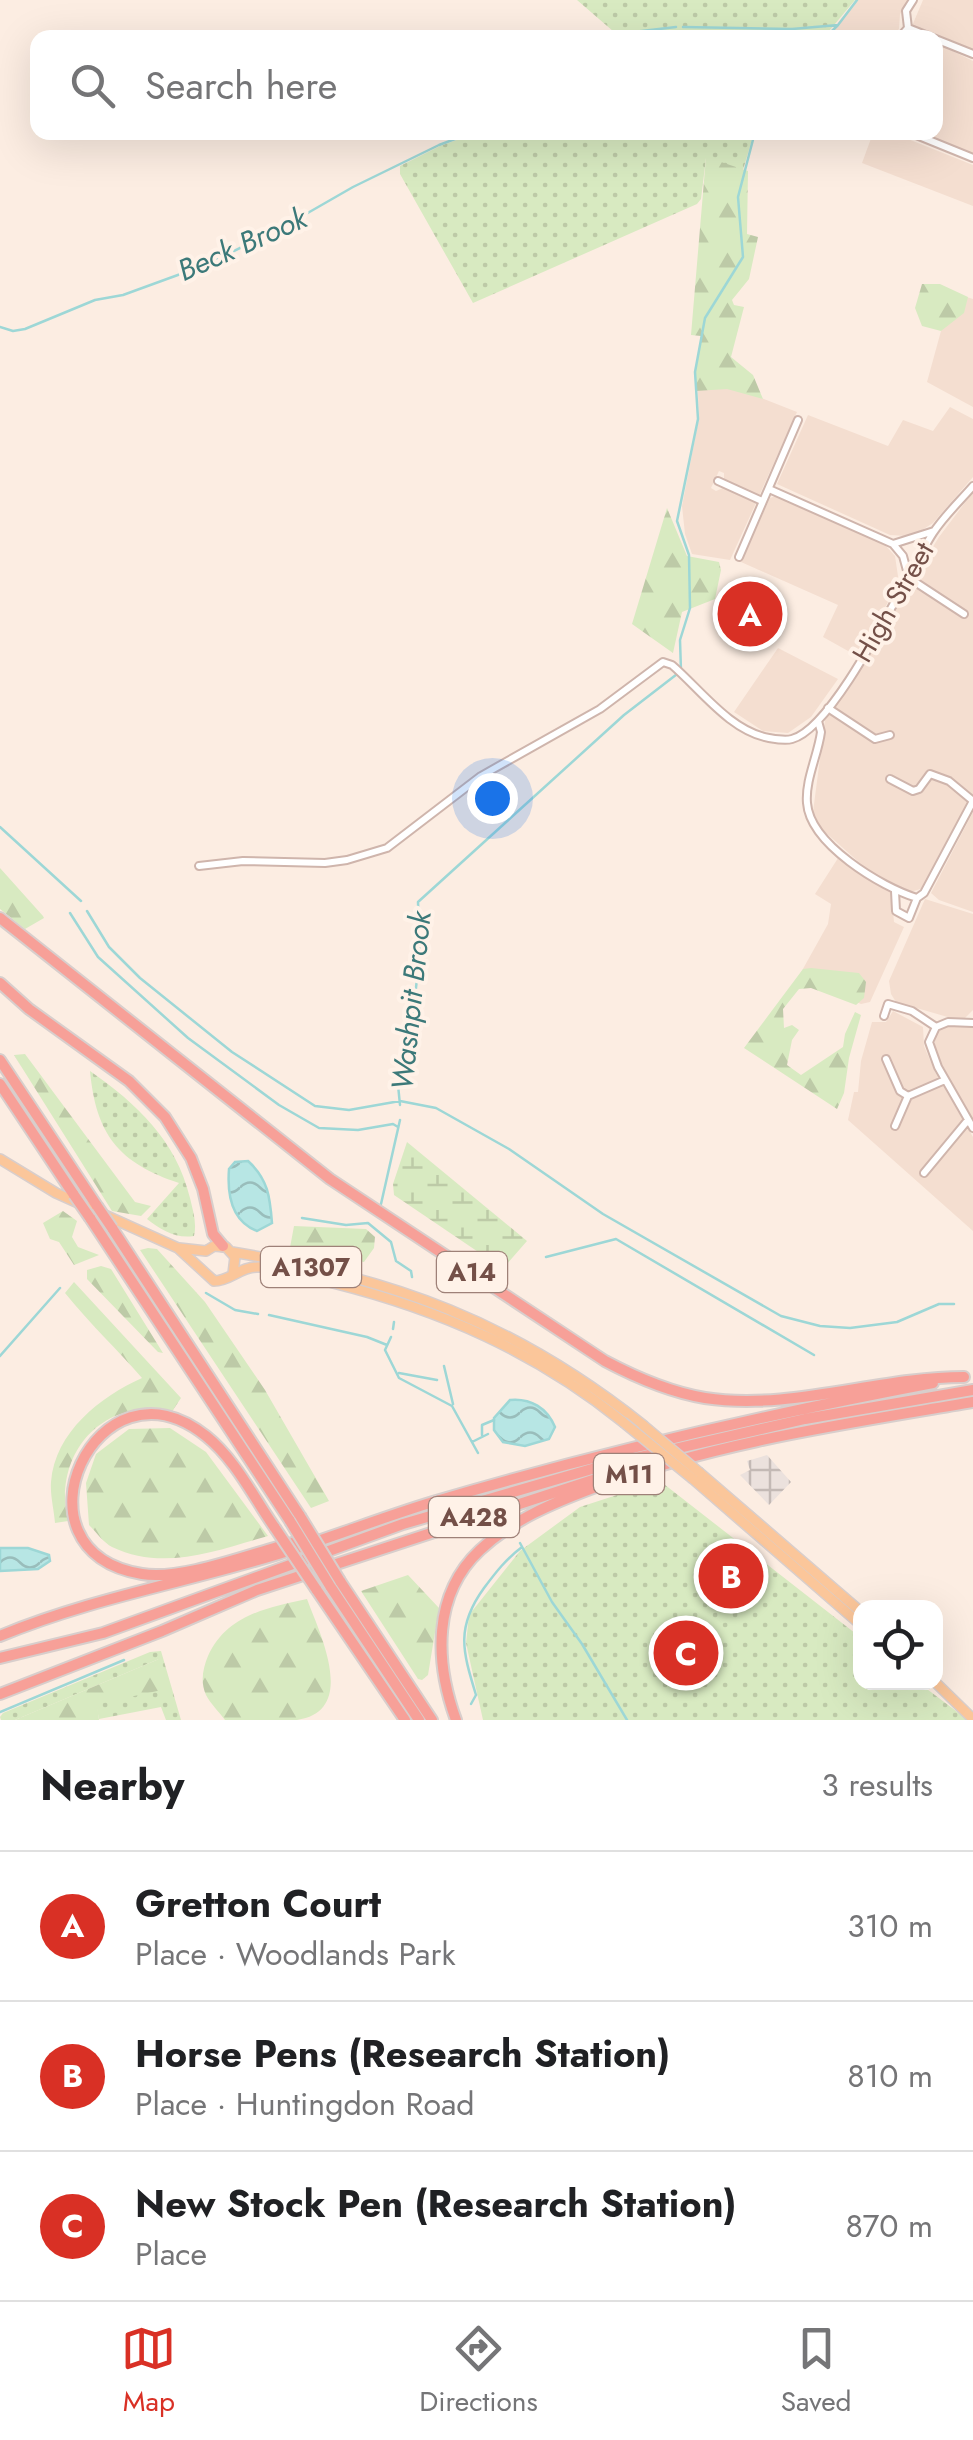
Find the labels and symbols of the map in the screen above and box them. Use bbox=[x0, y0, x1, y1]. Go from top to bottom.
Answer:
water label: Beck Brook bbox=[170, 196, 315, 292]
street label: High Street bbox=[842, 534, 944, 670]
pin: A bbox=[718, 576, 782, 652]
your location bbox=[467, 773, 518, 824]
water label: Washpit Brook bbox=[380, 908, 442, 1093]
road number: A1307 bbox=[261, 1247, 361, 1287]
road number: A14 bbox=[437, 1252, 507, 1292]
road number: M11 bbox=[594, 1454, 664, 1494]
road number: A428 bbox=[429, 1497, 519, 1537]
pin: B bbox=[698, 1538, 764, 1614]
pin: C bbox=[654, 1616, 718, 1690]

